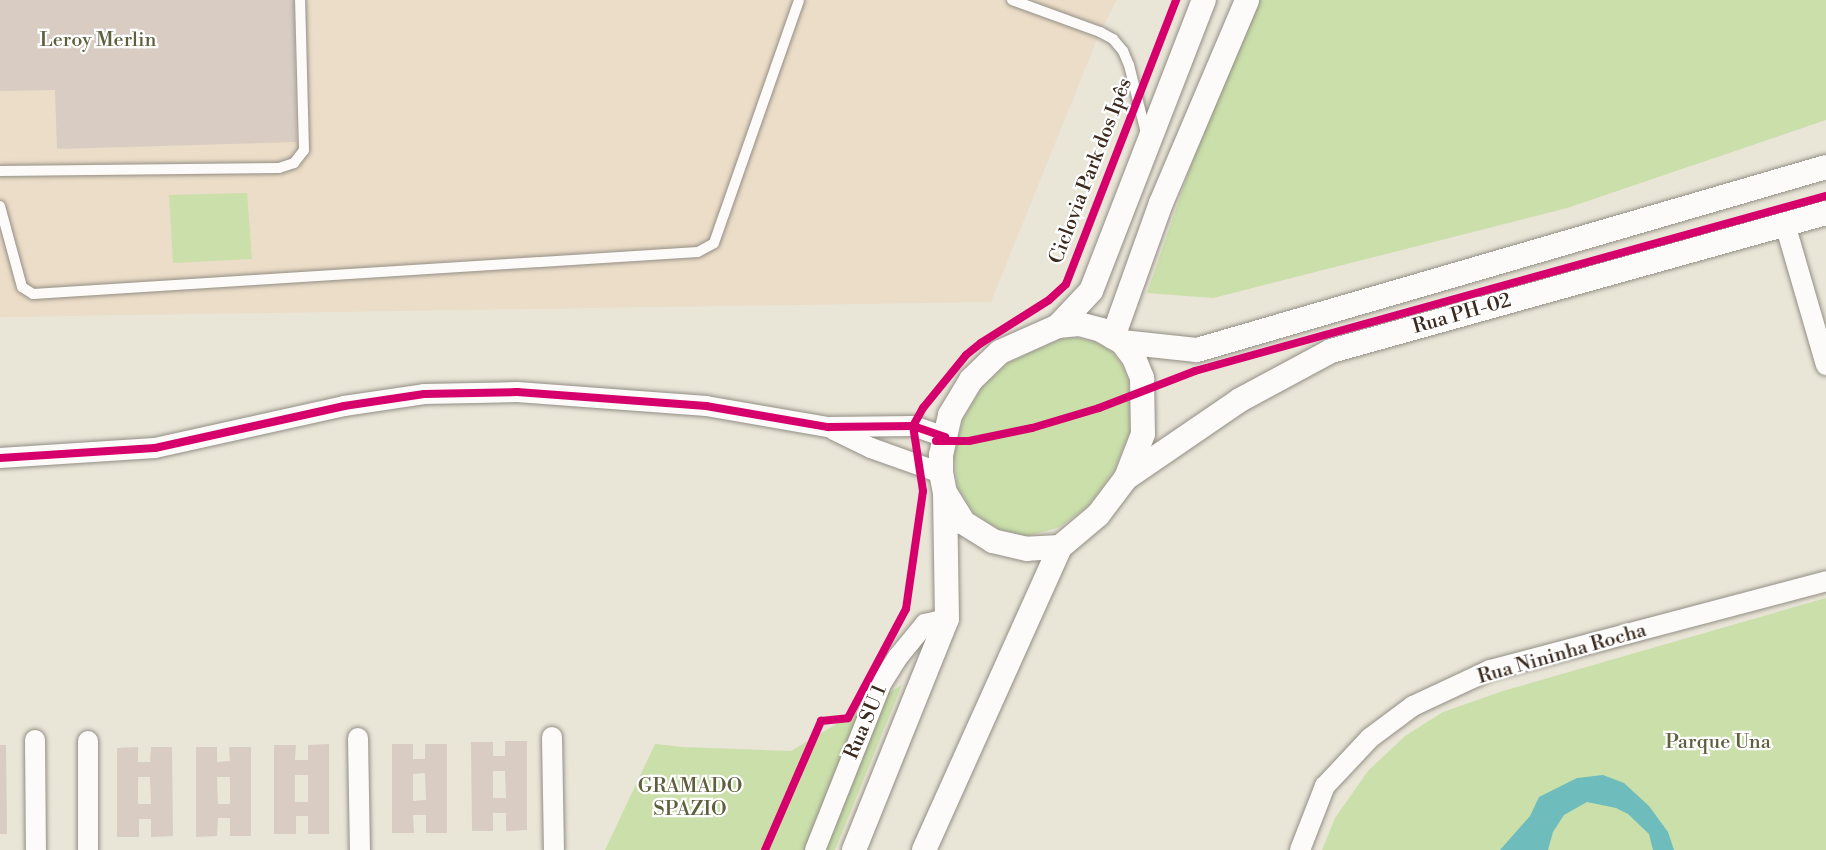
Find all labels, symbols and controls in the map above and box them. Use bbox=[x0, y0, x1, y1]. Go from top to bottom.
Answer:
park label: Leroy Merlin bbox=[40, 28, 156, 52]
street label: Ciclovia Park dos Ipês bbox=[1044, 75, 1138, 267]
street label: Rua PH-02 bbox=[1410, 288, 1514, 340]
street label: Rua Nininha Rocha bbox=[1475, 618, 1649, 690]
street label: Rua SU 1 bbox=[840, 681, 892, 763]
park label: Parque Una bbox=[1665, 730, 1771, 754]
park label: GRAMADO SPAZIO bbox=[638, 775, 742, 822]

